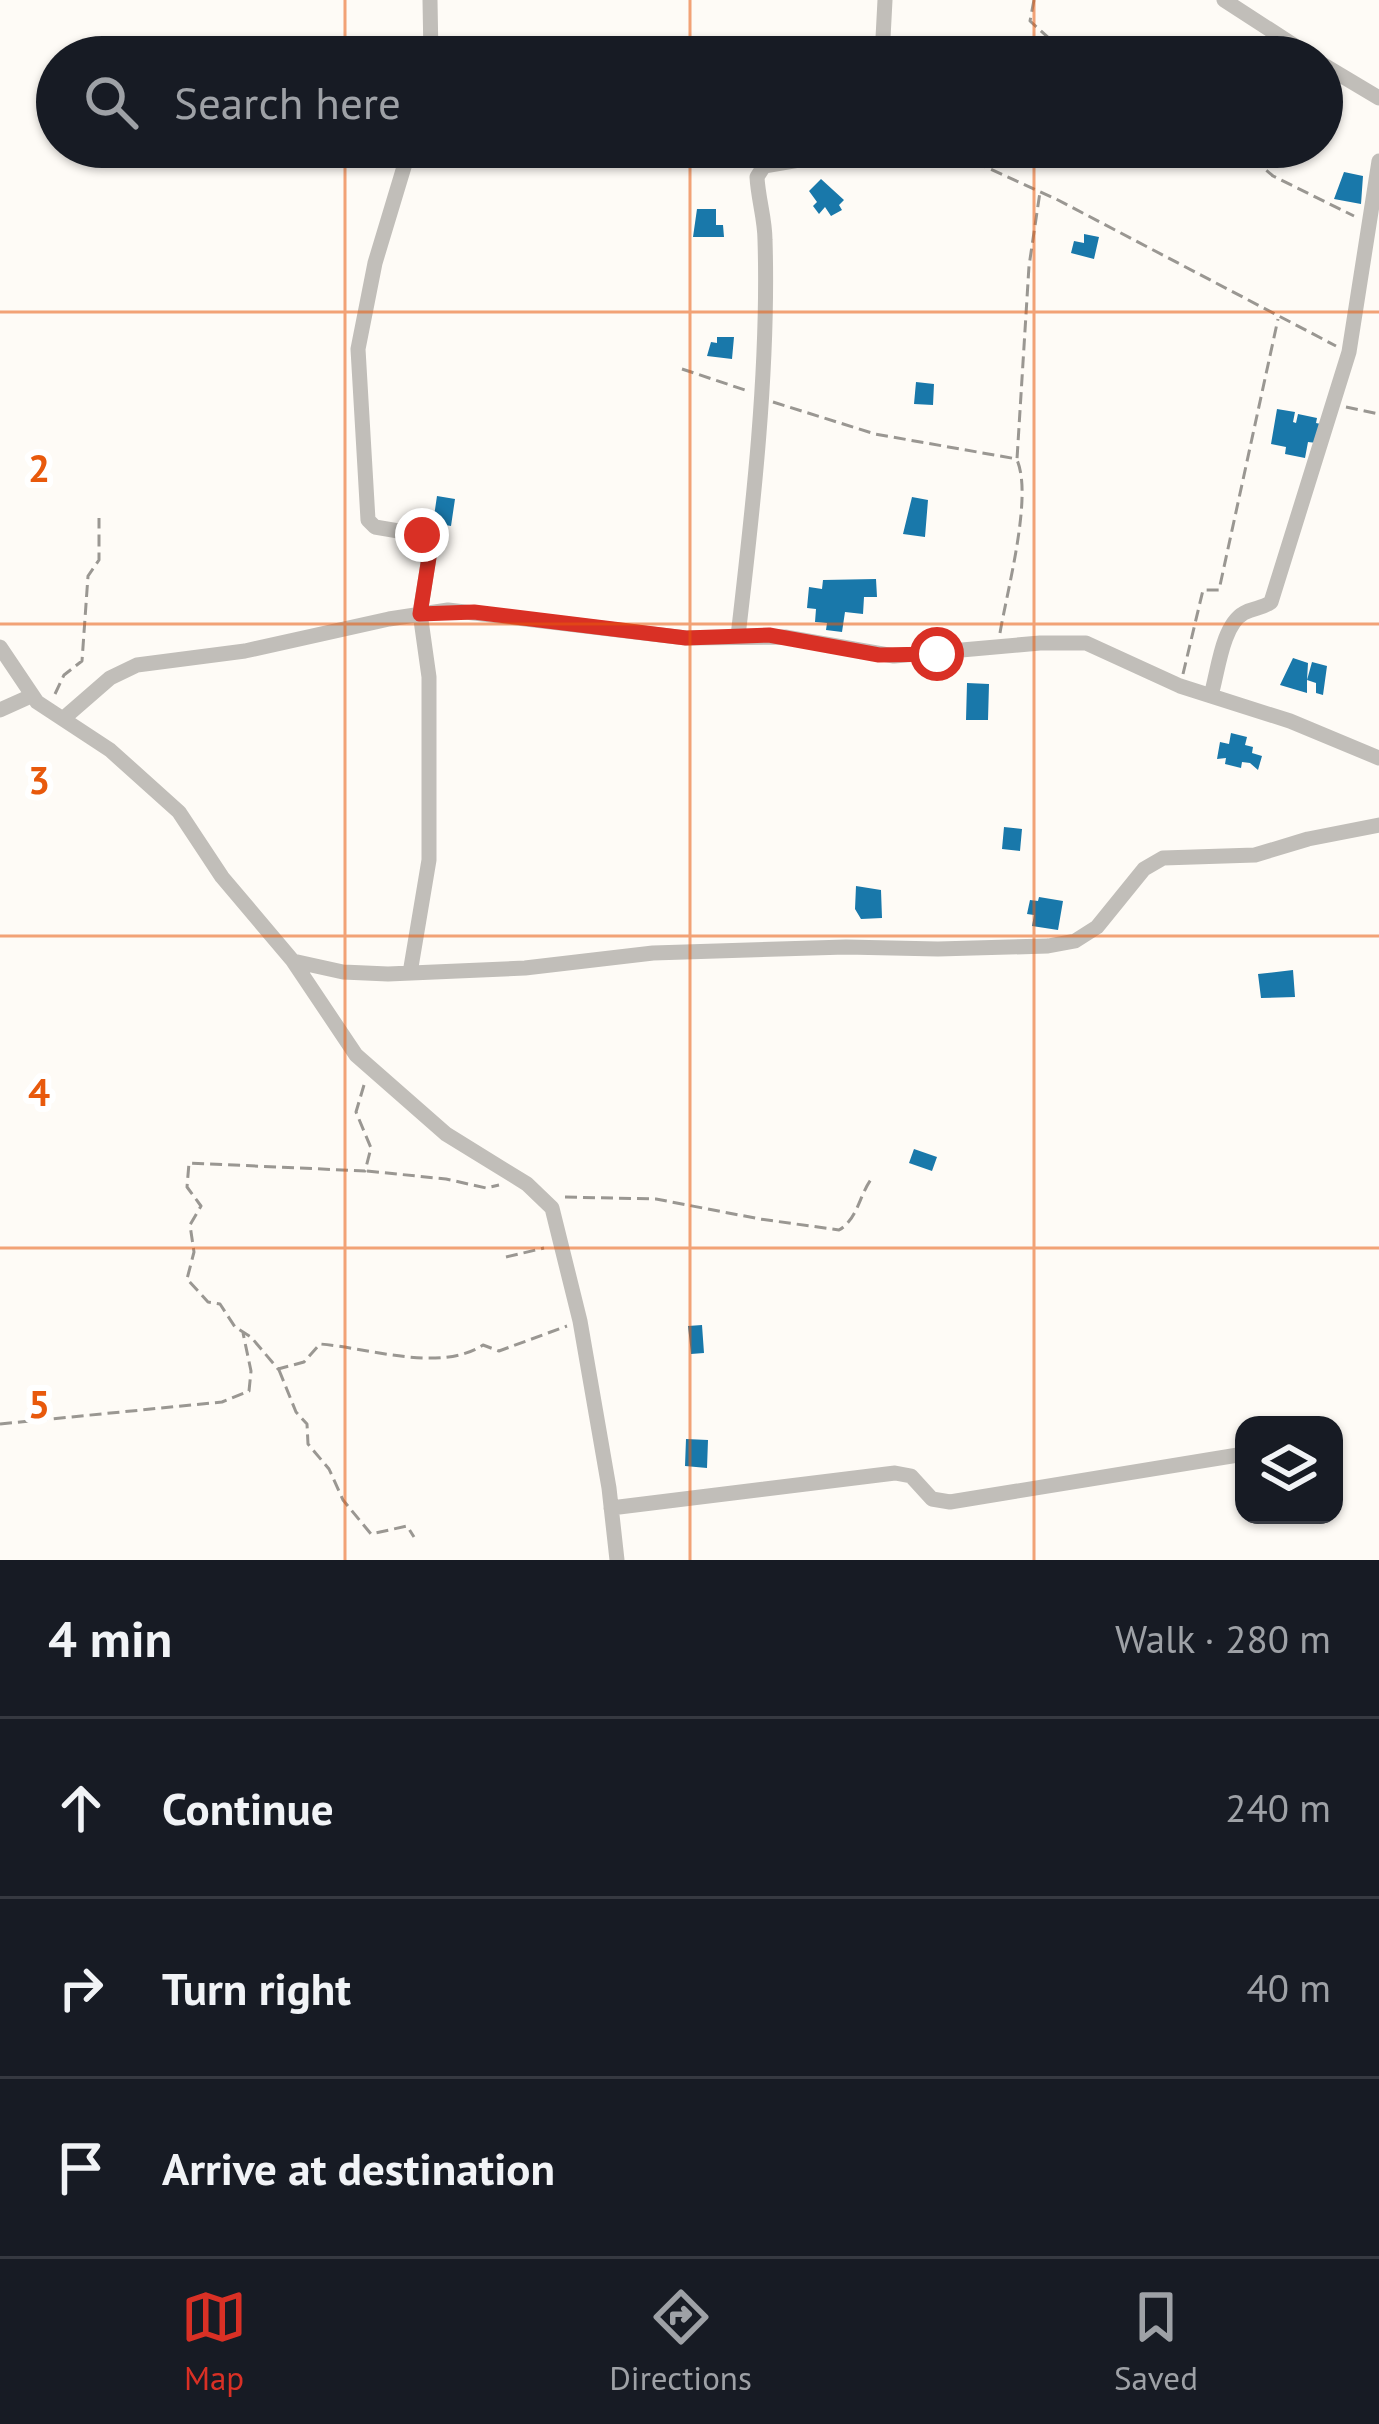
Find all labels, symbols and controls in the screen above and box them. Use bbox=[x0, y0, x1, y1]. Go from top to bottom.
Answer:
search box bbox=[36, 36, 1343, 168]
icon: search bbox=[78, 69, 144, 135]
text: Search here bbox=[174, 73, 401, 131]
text: 2 bbox=[28, 442, 50, 493]
route end bbox=[395, 508, 449, 562]
route start bbox=[910, 627, 964, 681]
text: 3 bbox=[28, 754, 50, 805]
text: 4 bbox=[28, 1066, 50, 1117]
text: 5 bbox=[28, 1378, 50, 1429]
map controls bbox=[1235, 1416, 1343, 1524]
button: layers bbox=[1235, 1416, 1343, 1524]
text: 4 min bbox=[48, 1605, 172, 1671]
text: Walk · 280 m bbox=[1115, 1613, 1331, 1664]
icon: ahead bbox=[48, 1775, 114, 1841]
text: Continue bbox=[162, 1779, 334, 1837]
text: 240 m bbox=[1225, 1782, 1331, 1833]
icon: right bbox=[48, 1955, 114, 2021]
text: Turn right bbox=[162, 1959, 351, 2017]
text: 40 m bbox=[1246, 1962, 1331, 2013]
icon: arrive bbox=[48, 2135, 114, 2201]
text: Arrive at destination bbox=[162, 2139, 555, 2197]
tab: Map bbox=[181, 2284, 247, 2399]
tab: Directions bbox=[609, 2284, 752, 2399]
tab: Saved bbox=[1114, 2284, 1198, 2399]

